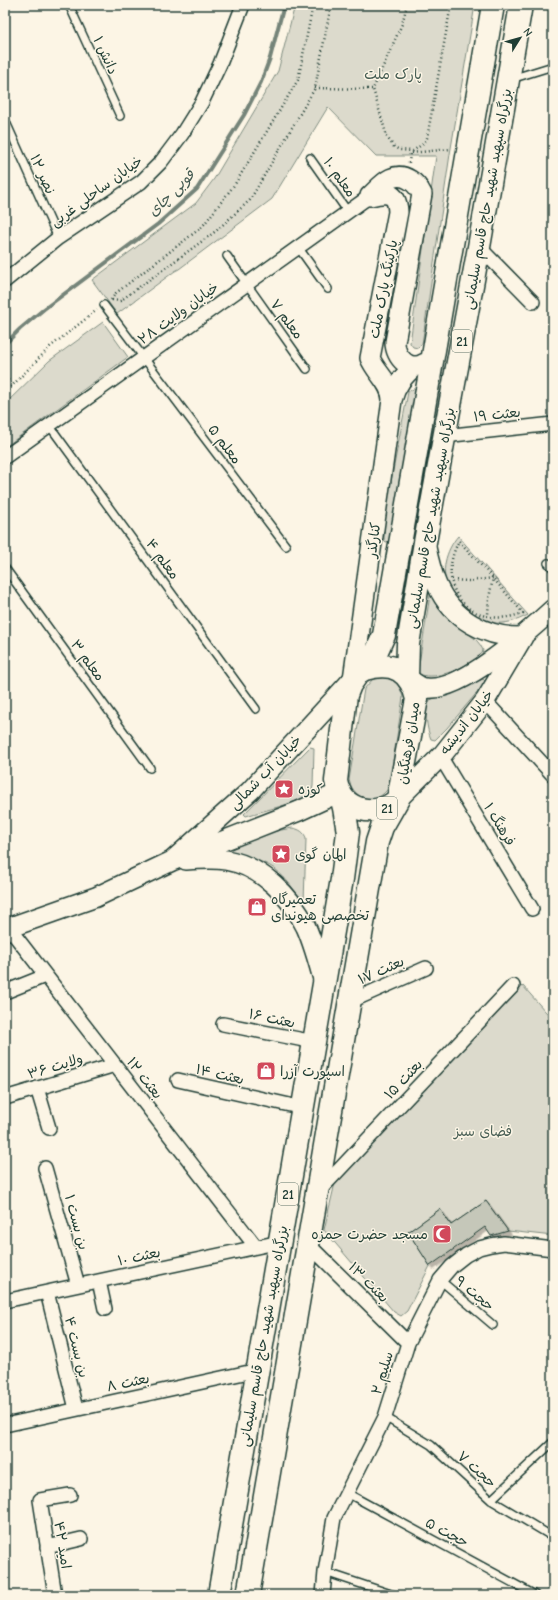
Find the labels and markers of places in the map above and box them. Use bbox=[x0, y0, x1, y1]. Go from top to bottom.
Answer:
place icon: کوزه bbox=[273, 778, 295, 800]
place label: کوزه bbox=[298, 781, 323, 798]
place icon: المان گوی bbox=[270, 843, 292, 865]
place label: المان گوی bbox=[295, 846, 347, 863]
place label: تعمیرگاه تخصصی هیوندای bbox=[271, 891, 370, 924]
shop icon: تعمیرگاه تخصصی هیوندای bbox=[246, 896, 268, 918]
shop icon: اسپورت آزرا bbox=[255, 1060, 277, 1082]
place label: اسپورت آزرا bbox=[280, 1063, 345, 1081]
mosque icon: مسجد حضرت حمزه bbox=[431, 1223, 453, 1245]
place label: مسجد حضرت حمزه bbox=[311, 1226, 428, 1243]

